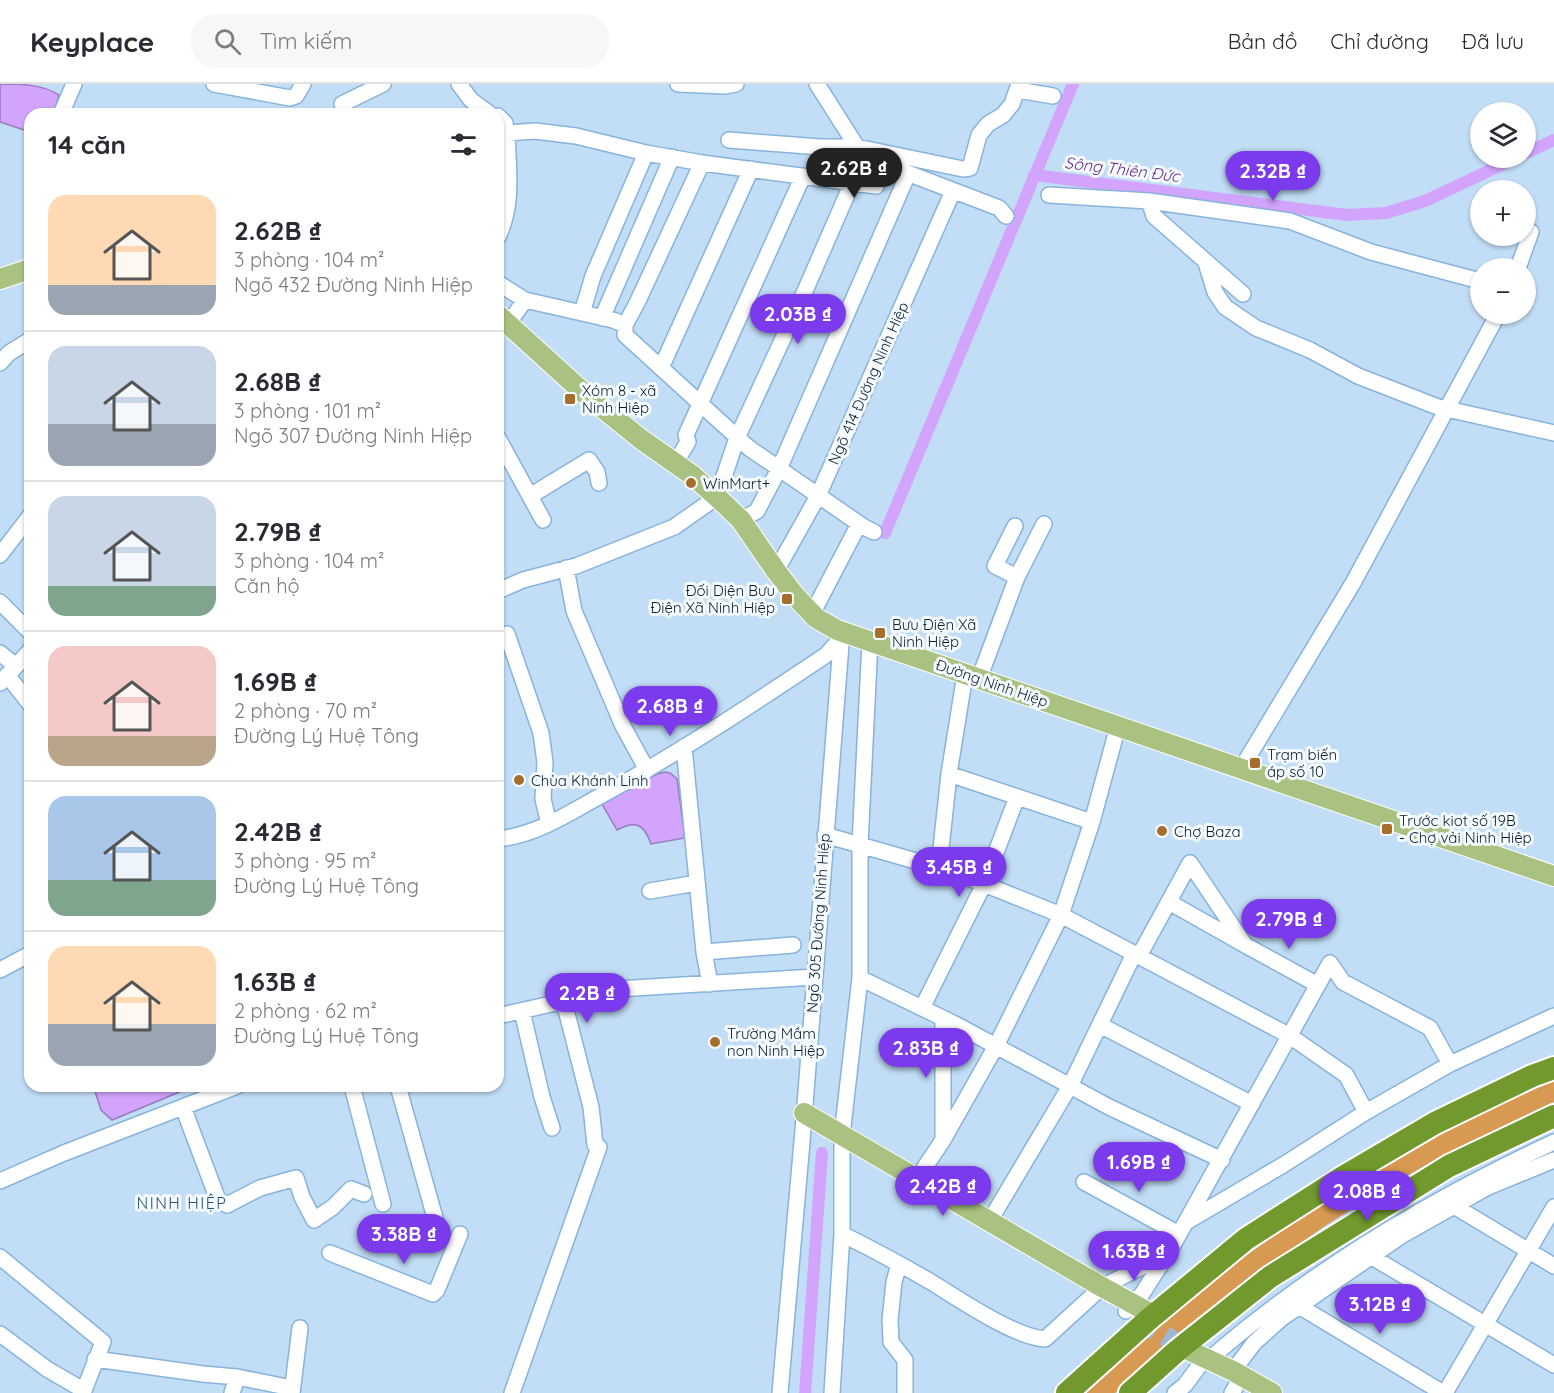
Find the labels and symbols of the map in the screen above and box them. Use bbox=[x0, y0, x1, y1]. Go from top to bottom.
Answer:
pin: 2.62B ₫ bbox=[799, 148, 909, 199]
pin: 2.32B ₫ bbox=[1218, 151, 1328, 202]
water label: Sông Thiên Đức bbox=[1063, 152, 1182, 186]
pin: 2.03B ₫ bbox=[743, 294, 853, 345]
street label: Ngõ 414 Đường Ninh Hiệp bbox=[824, 299, 912, 467]
place label: Xóm 8 - xã Ninh Hiệp bbox=[582, 381, 656, 417]
marker: Xóm 8 - xã Ninh Hiệp bbox=[563, 392, 577, 406]
place label: WinMart+ bbox=[703, 474, 770, 493]
marker: WinMart+ bbox=[684, 476, 698, 490]
place label: Đối Diện Bưu Điện Xã Ninh Hiệp bbox=[650, 581, 775, 617]
marker: Đối Diện Bưu Điện Xã Ninh Hiệp bbox=[780, 592, 794, 606]
place label: Bưu Điện Xã Ninh Hiệp bbox=[892, 615, 976, 651]
marker: Bưu Điện Xã Ninh Hiệp bbox=[873, 626, 887, 640]
street label: Đường Ninh Hiệp bbox=[933, 655, 1051, 711]
pin: 2.68B ₫ bbox=[615, 686, 725, 737]
place label: Trạm biến áp số 10 bbox=[1267, 745, 1337, 781]
marker: Trạm biến áp số 10 bbox=[1248, 756, 1262, 770]
place label: Chùa Khánh Linh bbox=[531, 771, 648, 790]
marker: Chùa Khánh Linh bbox=[512, 773, 526, 787]
place label: Trước kiot số 19B - Chợ vải Ninh Hiệp bbox=[1399, 811, 1532, 847]
place label: Chợ Baza bbox=[1174, 822, 1241, 841]
marker: Trước kiot số 19B - Chợ vải Ninh Hiệp bbox=[1380, 822, 1394, 836]
marker: Chợ Baza bbox=[1155, 824, 1169, 838]
street label: Ngõ 305 Đường Ninh Hiệp bbox=[802, 833, 834, 1013]
pin: 3.45B ₫ bbox=[904, 847, 1014, 898]
pin: 2.79B ₫ bbox=[1234, 899, 1344, 950]
pin: 2.2B ₫ bbox=[538, 973, 636, 1024]
place label: Trường Mầm non Ninh Hiệp bbox=[727, 1024, 825, 1060]
pin: 2.83B ₫ bbox=[871, 1028, 981, 1079]
marker: Trường Mầm non Ninh Hiệp bbox=[708, 1035, 722, 1049]
pin: 1.69B ₫ bbox=[1084, 1142, 1194, 1193]
pin: 2.42B ₫ bbox=[888, 1166, 998, 1217]
pin: 2.08B ₫ bbox=[1312, 1171, 1422, 1222]
district label: NINH HIỆP bbox=[137, 1193, 227, 1213]
pin: 3.38B ₫ bbox=[349, 1214, 459, 1265]
pin: 1.63B ₫ bbox=[1079, 1231, 1189, 1282]
pin: 3.12B ₫ bbox=[1325, 1284, 1435, 1335]

